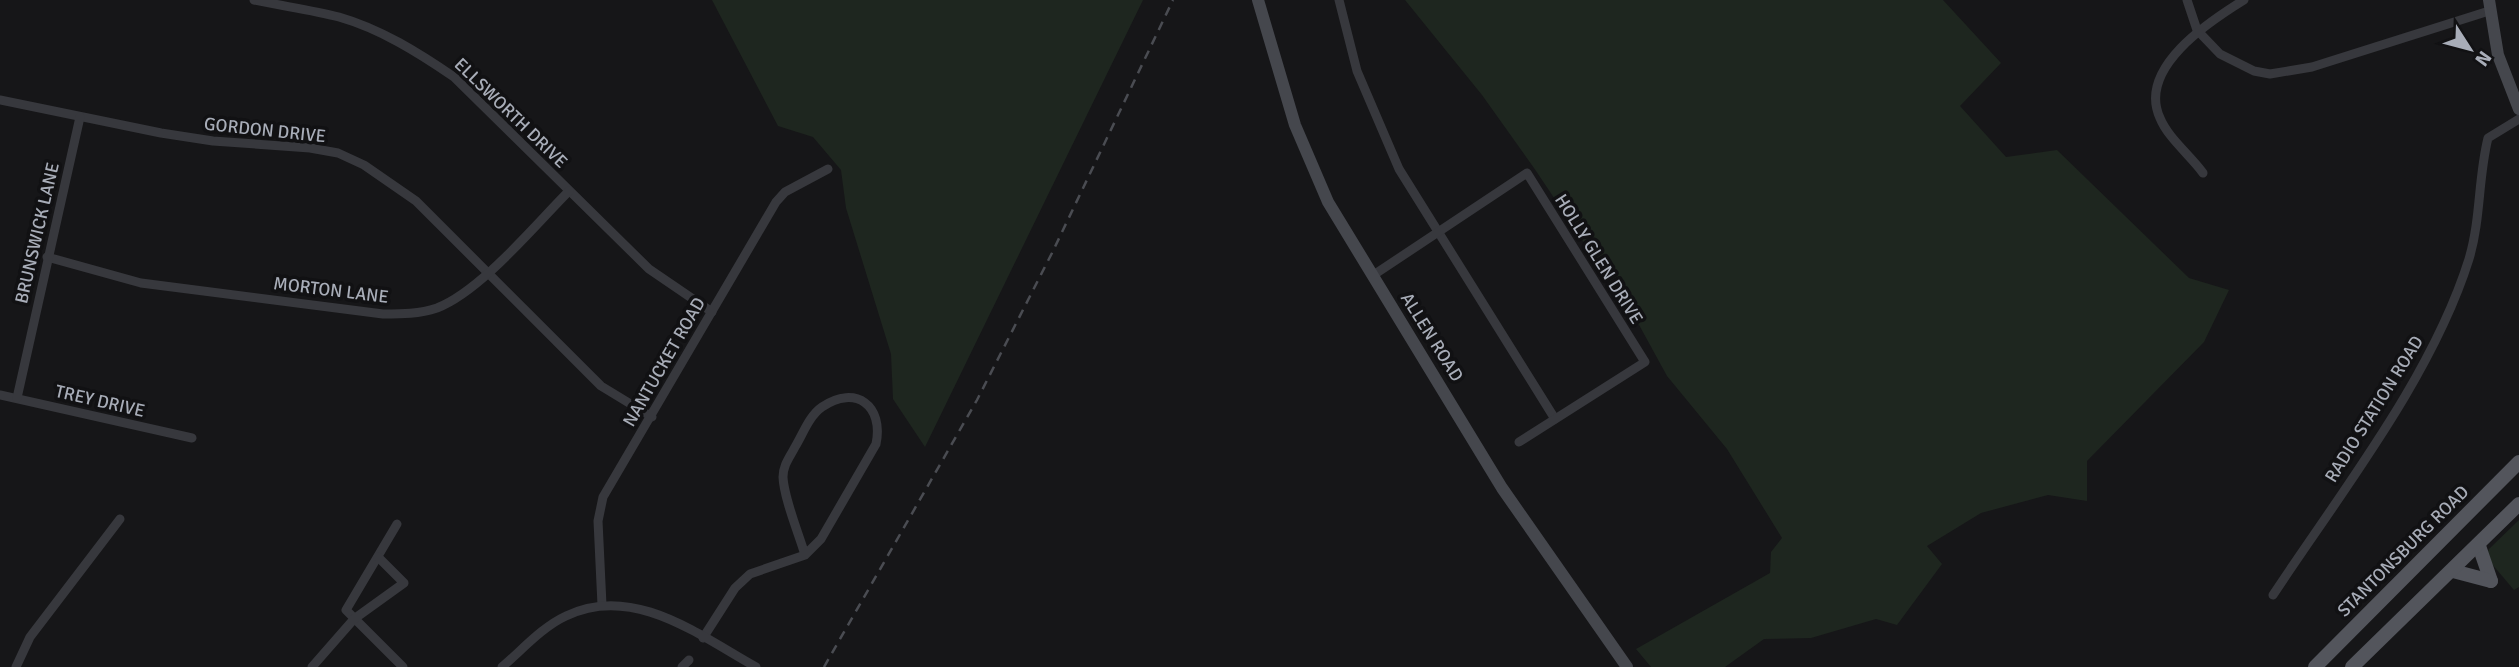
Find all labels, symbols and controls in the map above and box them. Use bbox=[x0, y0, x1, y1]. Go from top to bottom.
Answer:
north arrow bbox=[2435, 14, 2505, 84]
text: N bbox=[2469, 46, 2497, 71]
street label: ELLSWORTH DRIVE bbox=[450, 53, 572, 173]
street label: GORDON DRIVE bbox=[203, 113, 327, 147]
street label: BRUNSWICK LANE bbox=[10, 160, 64, 306]
street label: HOLLY GLEN DRIVE bbox=[1550, 190, 1648, 328]
street label: MORTON LANE bbox=[272, 272, 390, 308]
street label: ALLEN ROAD bbox=[1396, 288, 1468, 386]
street label: NANTUCKET ROAD bbox=[618, 293, 710, 431]
street label: RADIO STATION ROAD bbox=[2320, 332, 2428, 486]
street label: TREY DRIVE bbox=[53, 380, 147, 422]
street label: STANTONSBURG ROAD bbox=[2333, 481, 2473, 621]

